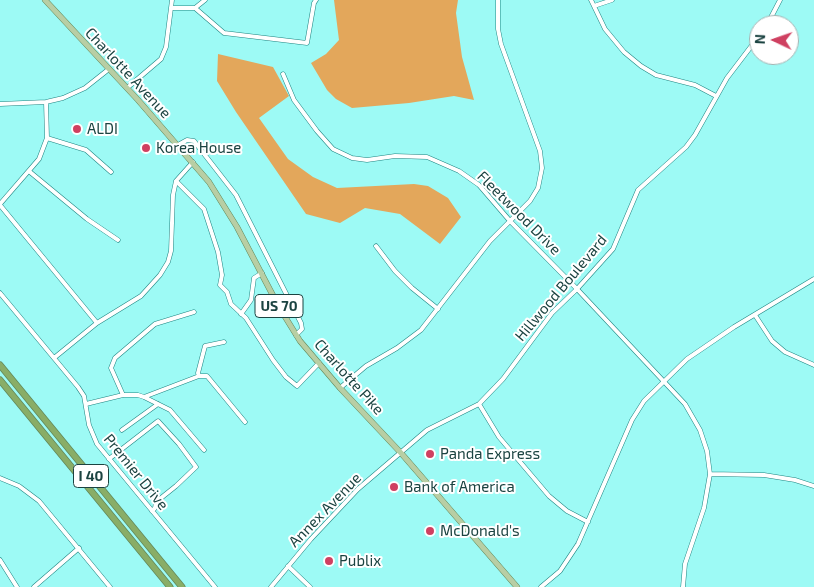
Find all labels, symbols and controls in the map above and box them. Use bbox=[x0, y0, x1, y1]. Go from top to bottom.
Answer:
north arrow bbox=[749, 15, 799, 65]
street label: Charlotte Avenue bbox=[81, 24, 175, 122]
text: N bbox=[751, 34, 768, 45]
place label: ALDI bbox=[87, 120, 118, 138]
marker: ALDI bbox=[71, 123, 83, 135]
place label: Korea House bbox=[156, 139, 241, 157]
marker: Korea House bbox=[140, 142, 152, 154]
street label: Fleetwood Drive bbox=[473, 167, 565, 259]
street label: Hillwood Boulevard bbox=[511, 231, 611, 345]
road number: US 70 bbox=[255, 294, 303, 318]
street label: Charlotte Pike bbox=[310, 336, 388, 418]
street label: Premier Drive bbox=[100, 430, 172, 514]
place label: Panda Express bbox=[440, 445, 540, 463]
marker: Panda Express bbox=[424, 448, 436, 460]
road number: I 40 bbox=[74, 464, 108, 488]
street label: Annex Avenue bbox=[285, 469, 365, 551]
place label: Bank of America bbox=[404, 478, 515, 496]
marker: Bank of America bbox=[388, 481, 400, 493]
place label: McDonald's bbox=[440, 522, 520, 540]
marker: McDonald's bbox=[424, 525, 436, 537]
place label: Publix bbox=[339, 552, 381, 570]
marker: Publix bbox=[323, 555, 335, 567]

